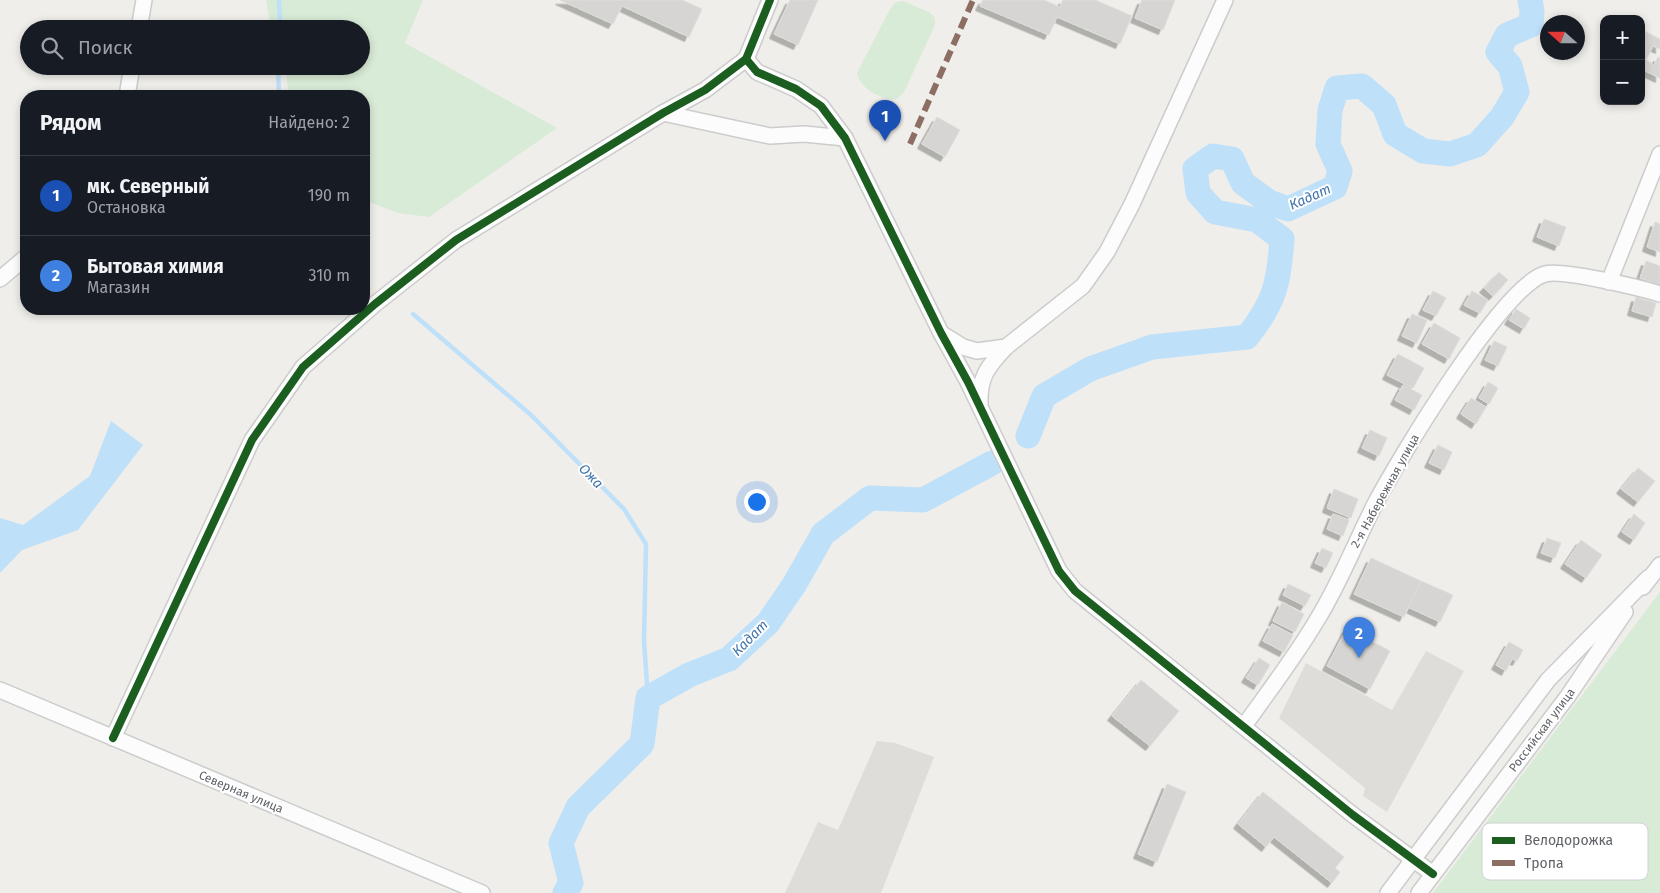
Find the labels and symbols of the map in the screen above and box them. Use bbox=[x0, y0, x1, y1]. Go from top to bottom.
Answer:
north arrow bbox=[1540, 15, 1585, 60]
pin: 1 bbox=[869, 100, 901, 141]
water label: Кадат bbox=[1286, 180, 1334, 214]
street label: 2-я Набережная улица bbox=[1348, 432, 1422, 550]
water label: Ожа bbox=[575, 460, 607, 492]
your location bbox=[744, 489, 770, 515]
water label: Кадат bbox=[728, 616, 772, 660]
pin: 2 bbox=[1343, 617, 1375, 658]
street label: Российская улица bbox=[1506, 686, 1578, 774]
street label: Северная улица bbox=[197, 768, 285, 816]
legend bbox=[1482, 823, 1648, 880]
text: Велодорожка bbox=[1524, 832, 1613, 849]
text: Тропа bbox=[1524, 855, 1564, 872]

